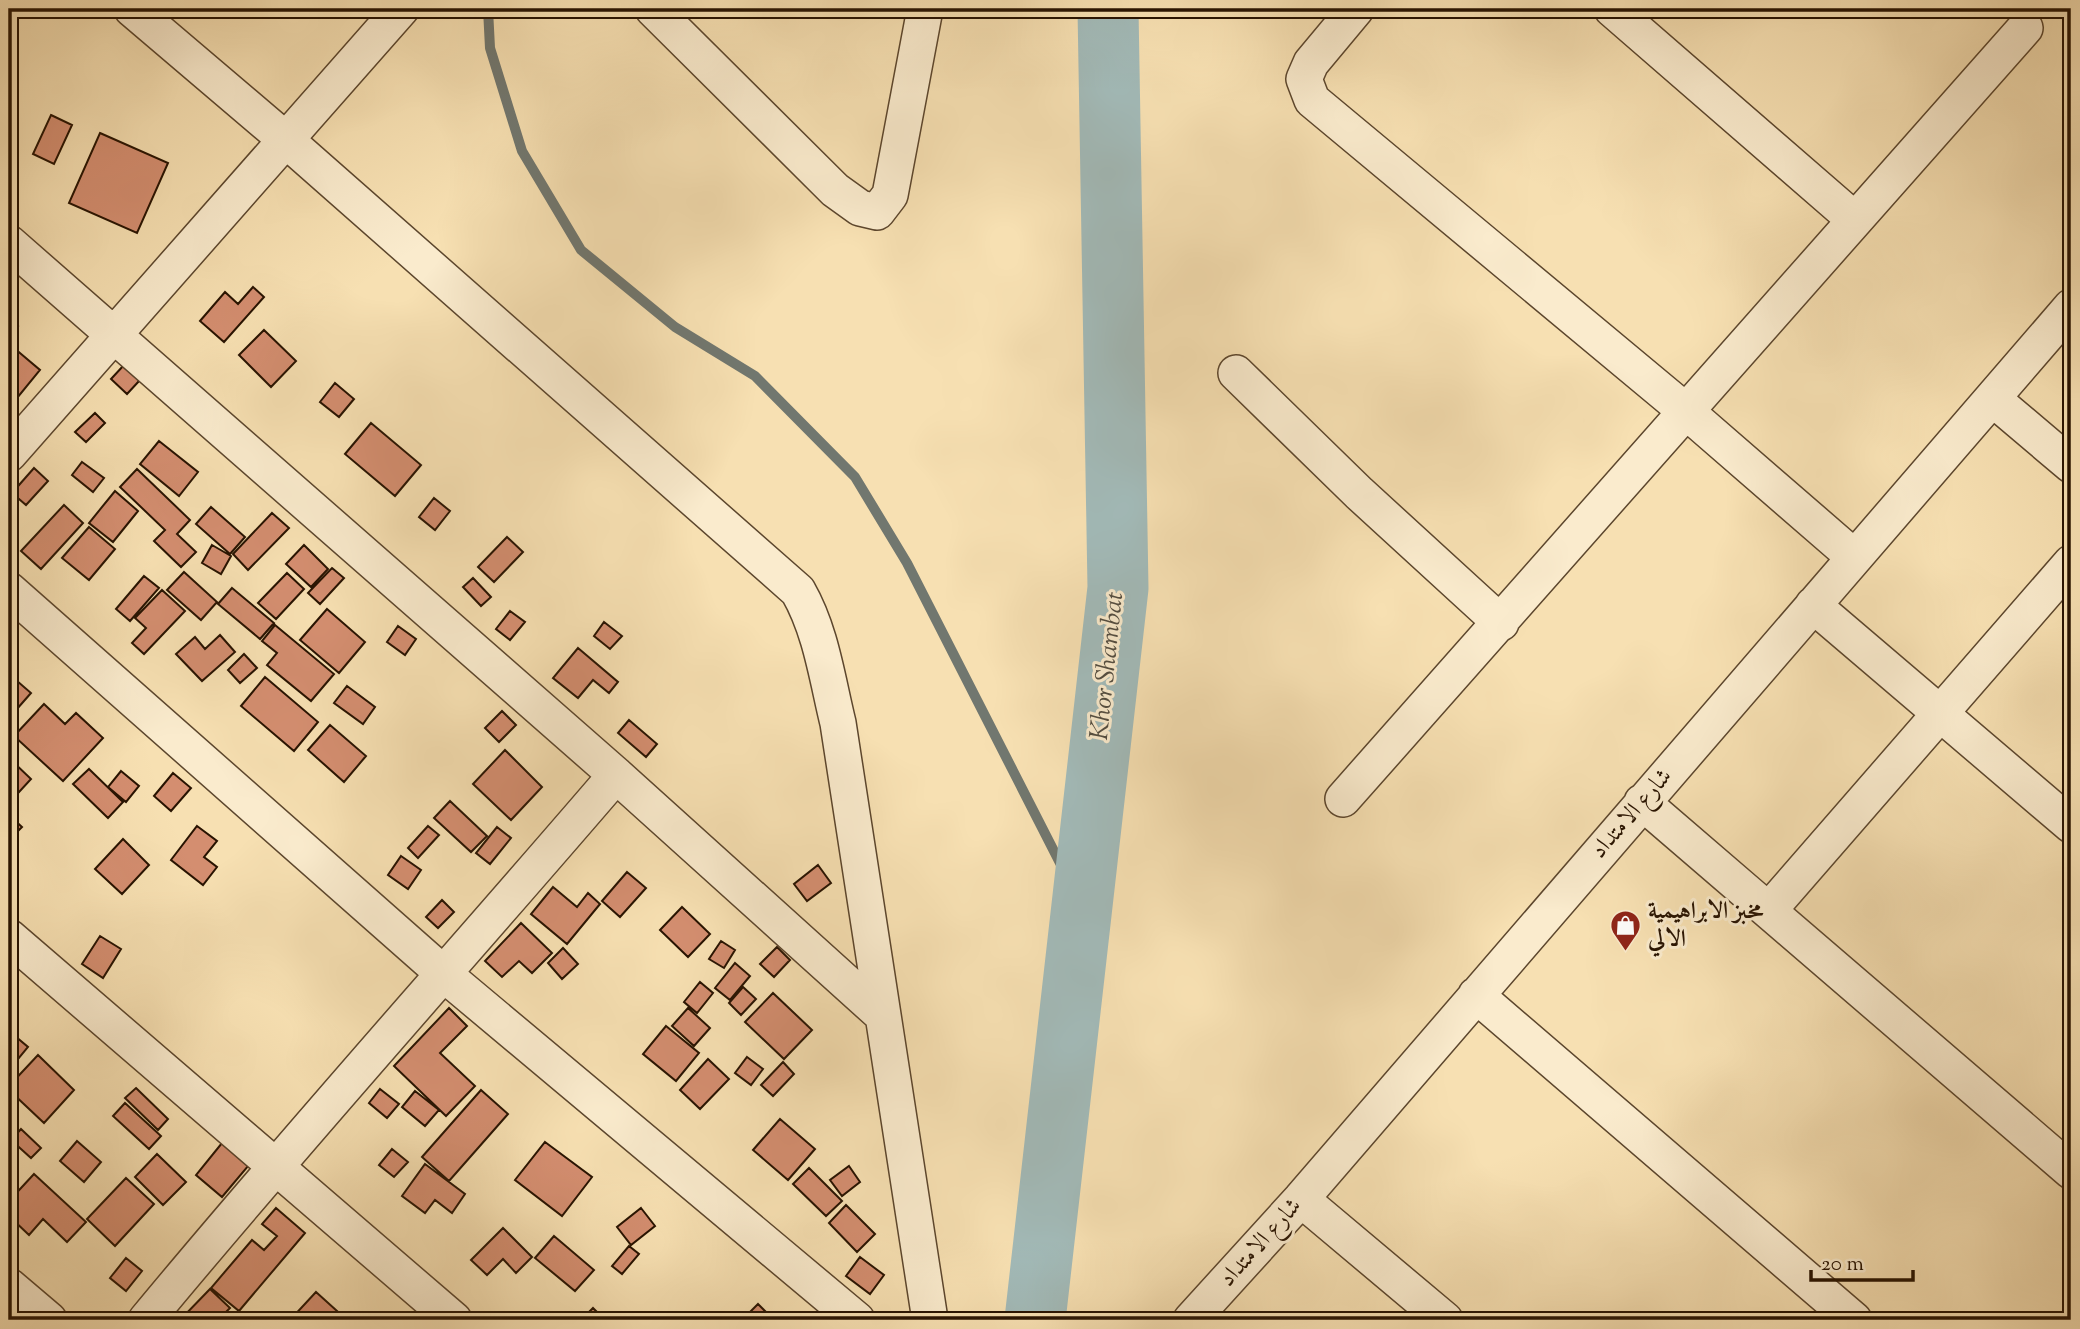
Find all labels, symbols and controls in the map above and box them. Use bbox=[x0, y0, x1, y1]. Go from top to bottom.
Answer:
water label: Khor Shambat bbox=[1082, 590, 1134, 742]
street label: شارع الامتداد bbox=[1583, 761, 1682, 867]
place label: مخبز الابراهيمية الالي bbox=[1647, 895, 1764, 957]
shop icon: مخبز الابراهيمية الالي bbox=[1608, 909, 1642, 953]
street label: شارع الامتداد bbox=[1212, 1191, 1311, 1296]
scale bar bbox=[1811, 1238, 1912, 1282]
text: 20 m bbox=[1821, 1250, 1864, 1280]

